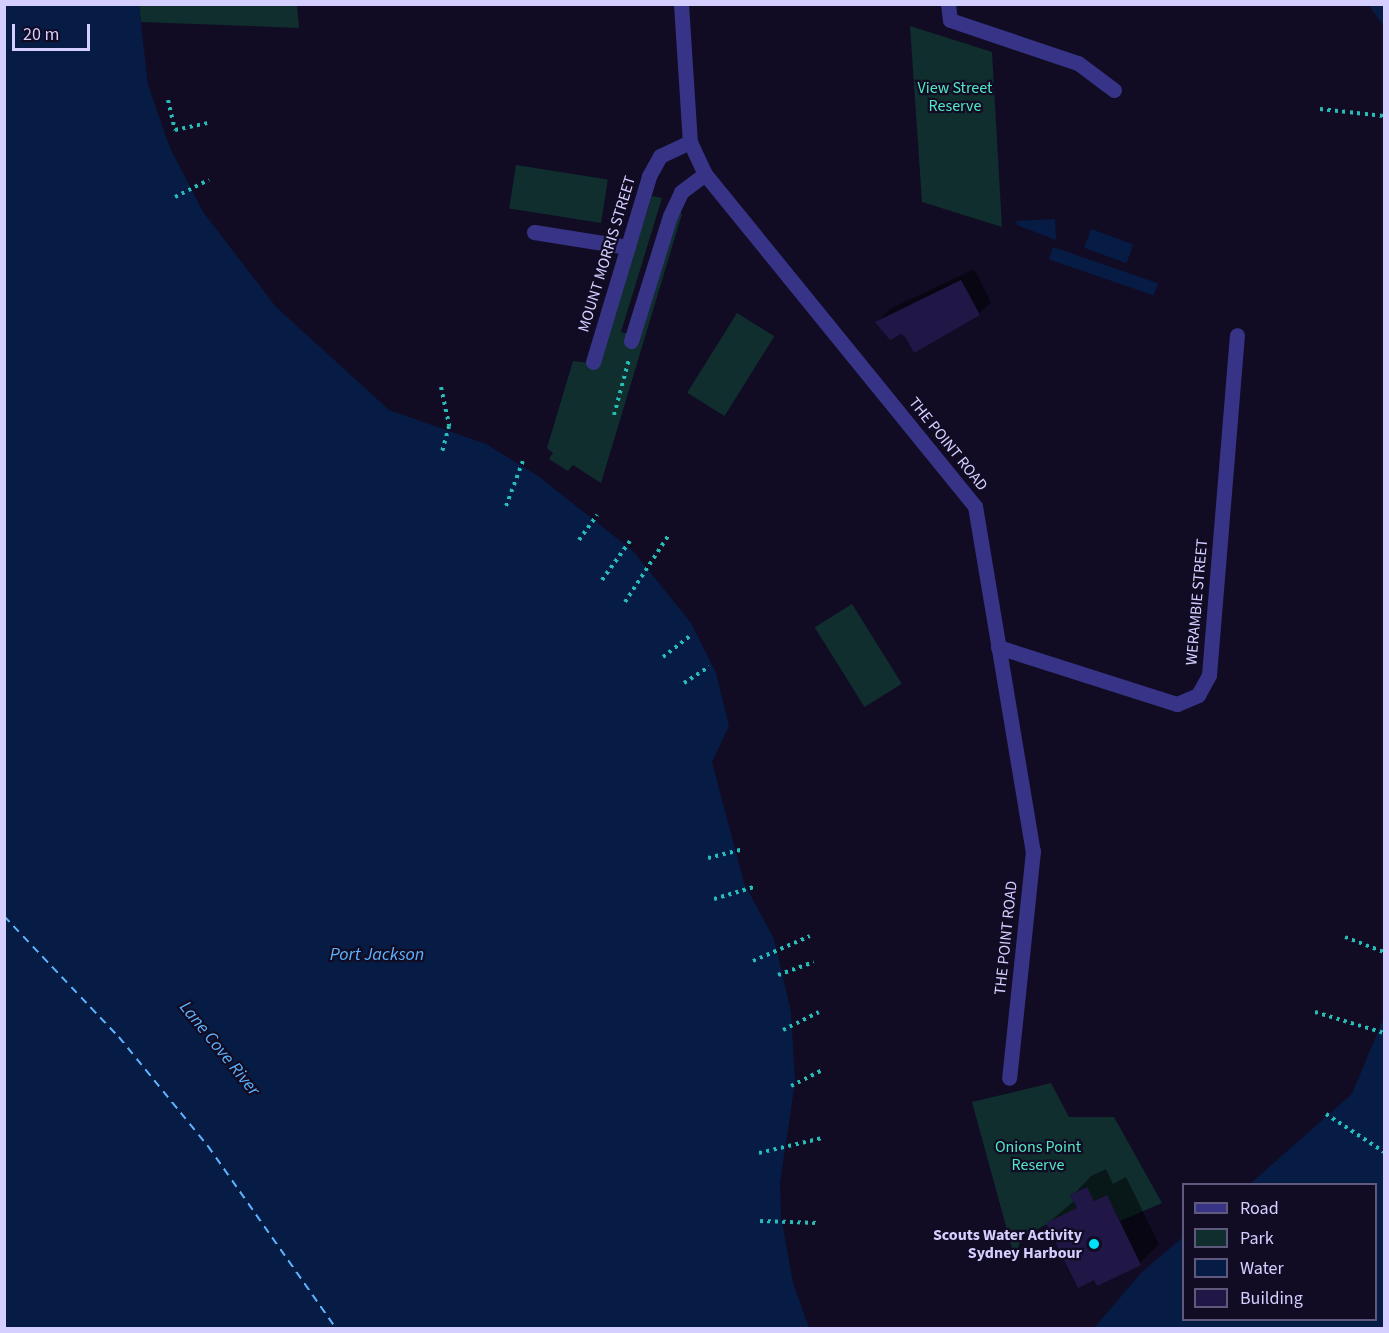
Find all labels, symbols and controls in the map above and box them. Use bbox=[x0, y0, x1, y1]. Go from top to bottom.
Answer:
scale bar bbox=[15, 12, 93, 50]
text: 20 m bbox=[23, 22, 59, 47]
park label: View Street Reserve bbox=[918, 78, 992, 116]
street label: MOUNT MORRIS STREET bbox=[574, 174, 640, 334]
street label: THE POINT ROAD bbox=[904, 393, 992, 495]
street label: WERAMBIE STREET bbox=[1182, 538, 1212, 666]
street label: THE POINT ROAD bbox=[990, 880, 1022, 996]
water label: Port Jackson bbox=[330, 944, 424, 966]
water label: Lane Cove River bbox=[174, 997, 264, 1101]
park label: Onions Point Reserve bbox=[995, 1137, 1081, 1175]
legend bbox=[1182, 1183, 1377, 1321]
text: Road bbox=[1240, 1196, 1279, 1221]
place label: Scouts Water Activity Sydney Harbour bbox=[933, 1225, 1082, 1263]
text: Park bbox=[1240, 1226, 1274, 1251]
marker: Scouts Water Activity Sydney Harbour bbox=[1087, 1237, 1101, 1251]
text: Water bbox=[1240, 1256, 1284, 1281]
text: Building bbox=[1240, 1286, 1303, 1311]

